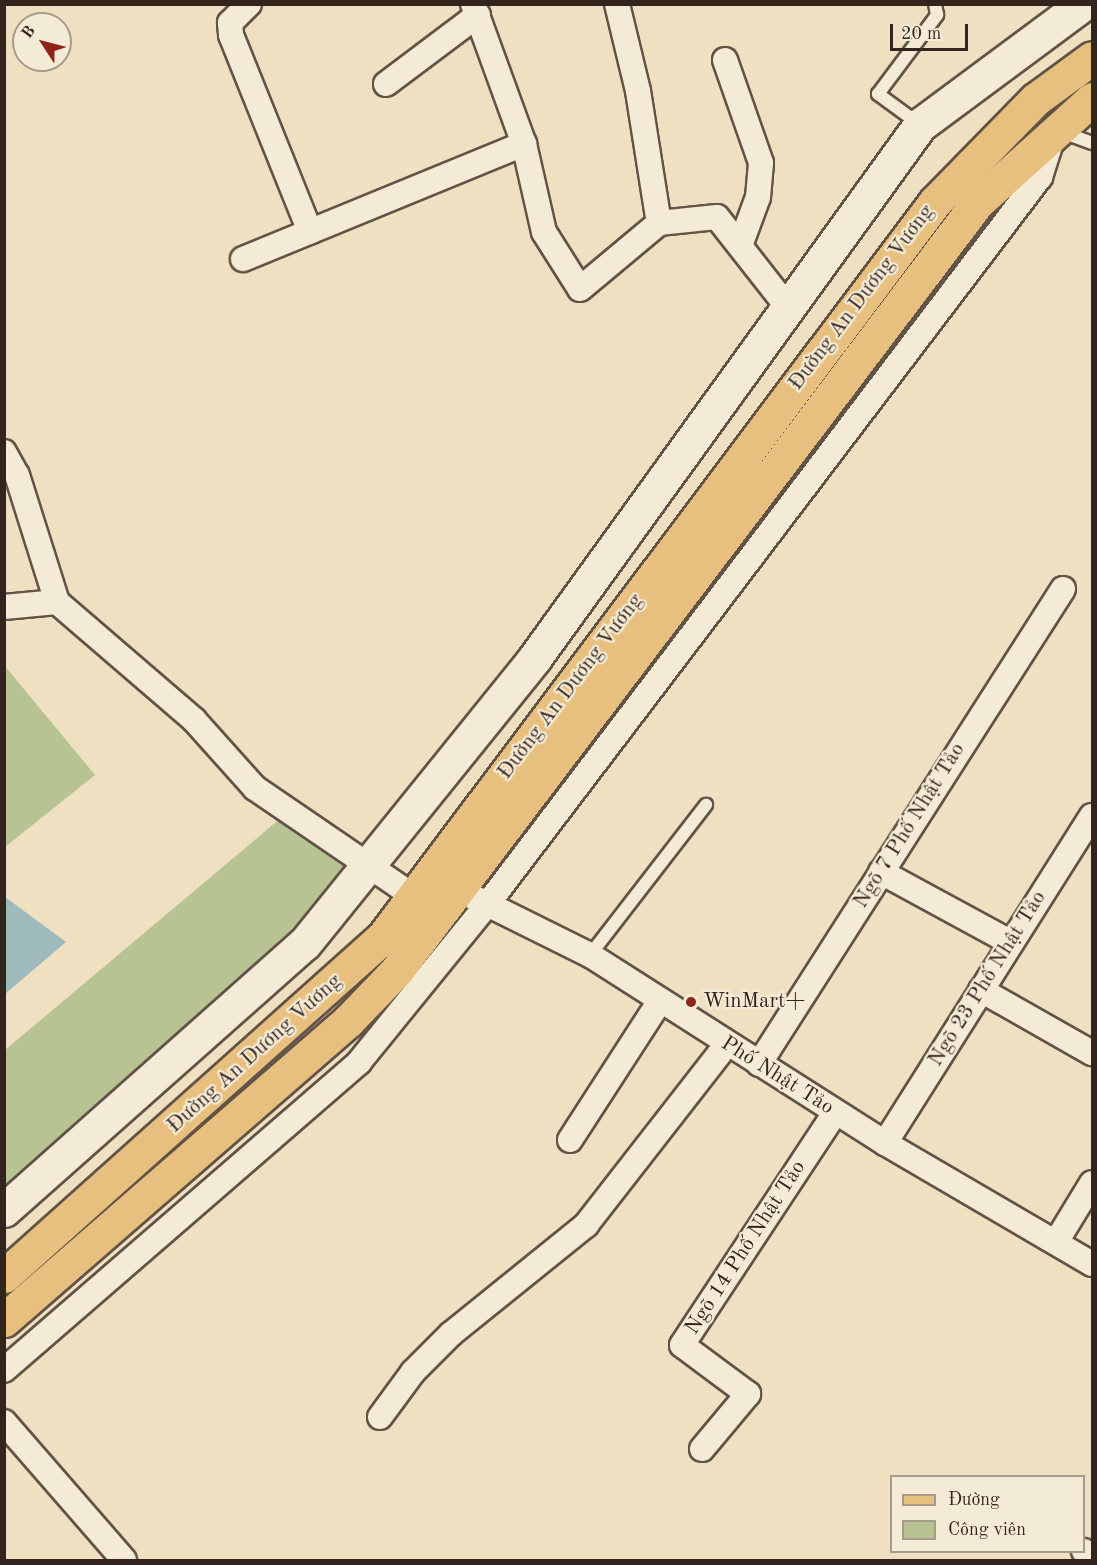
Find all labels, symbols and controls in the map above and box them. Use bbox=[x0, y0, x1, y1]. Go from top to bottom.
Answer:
north arrow bbox=[12, 12, 72, 72]
scale bar bbox=[893, 12, 971, 50]
text: B bbox=[19, 23, 39, 42]
text: 20 m bbox=[901, 25, 941, 43]
street label: Đường An Dương Vương bbox=[784, 200, 940, 396]
street label: Đường An Dương Vương bbox=[493, 589, 649, 785]
street label: Ngõ 7 Phố Nhật Tảo bbox=[849, 739, 971, 913]
street label: Ngõ 23 Phố Nhật Tảo bbox=[924, 887, 1052, 1071]
street label: Đường An Dương Vương bbox=[163, 969, 347, 1139]
place label: WinMart+ bbox=[703, 989, 805, 1015]
marker: WinMart+ bbox=[684, 995, 698, 1009]
street label: Phố Nhật Tảo bbox=[716, 1031, 838, 1121]
street label: Ngõ 14 Phố Nhật Tảo bbox=[680, 1156, 812, 1340]
legend bbox=[890, 1475, 1085, 1553]
text: Đường bbox=[948, 1491, 1000, 1509]
text: Công viên bbox=[948, 1521, 1026, 1539]

